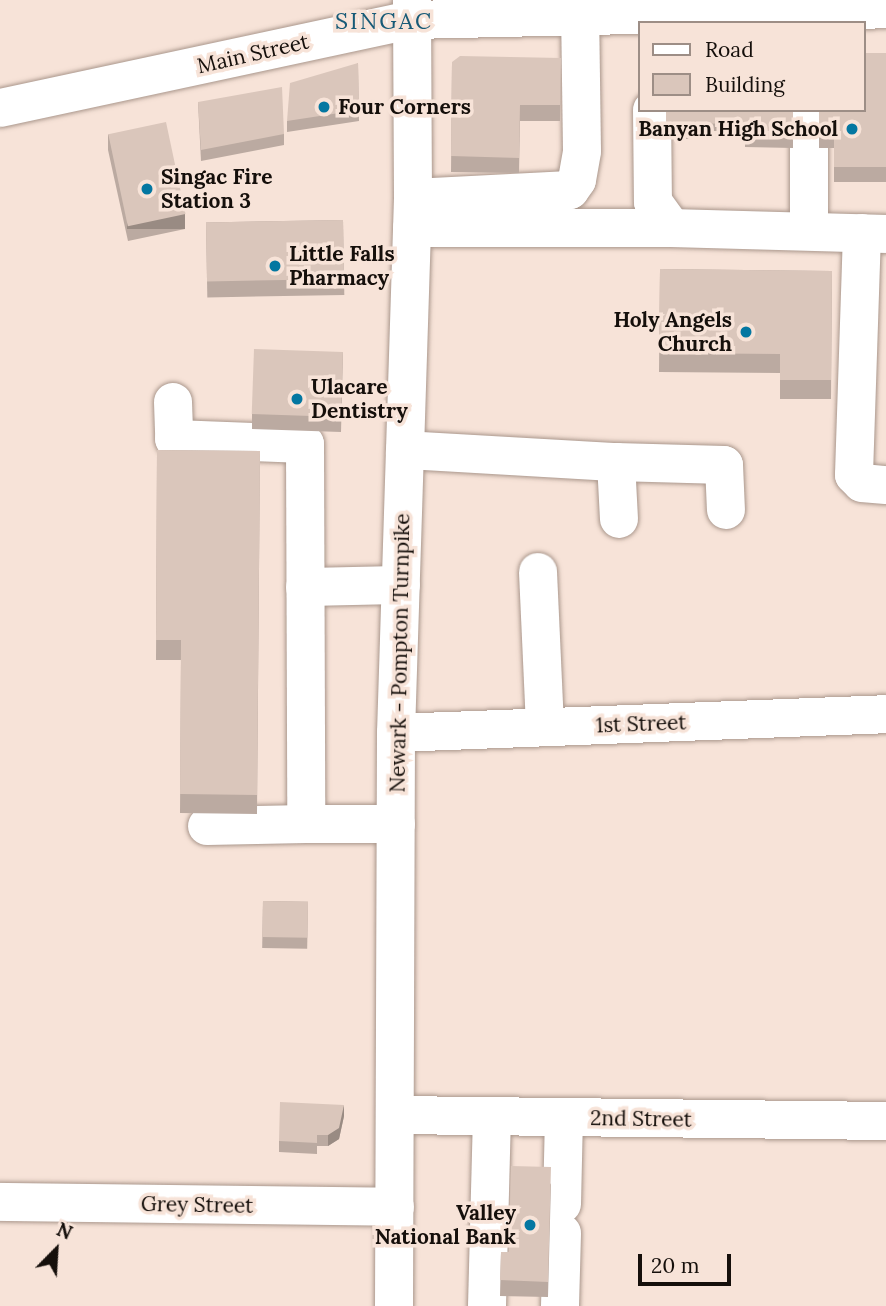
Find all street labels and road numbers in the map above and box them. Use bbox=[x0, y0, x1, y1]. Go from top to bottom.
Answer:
street label: Main Street bbox=[195, 29, 311, 79]
street label: Newark - Pompton Turnpike bbox=[385, 513, 415, 793]
street label: 1st Street bbox=[595, 710, 687, 738]
street label: 2nd Street bbox=[590, 1106, 692, 1132]
street label: Grey Street bbox=[141, 1191, 253, 1219]

